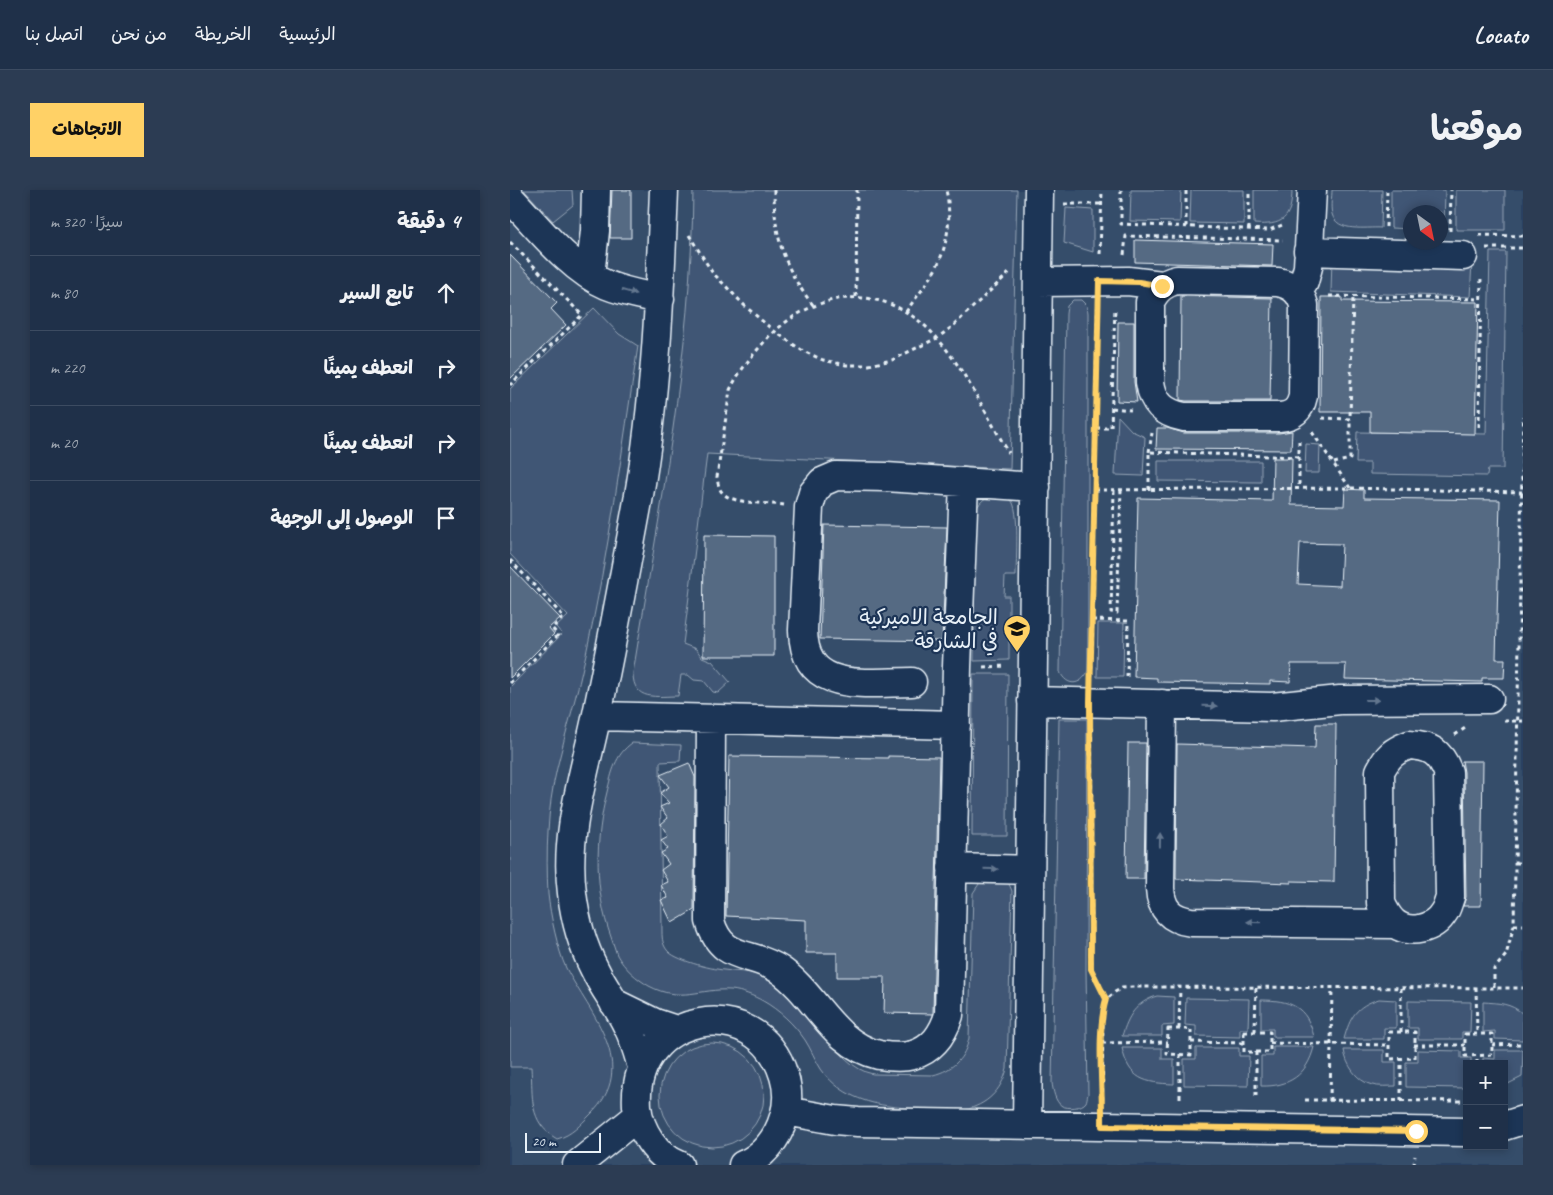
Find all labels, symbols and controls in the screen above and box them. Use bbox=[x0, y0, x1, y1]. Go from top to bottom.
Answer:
text: Locato bbox=[1474, 20, 1528, 50]
text: اتصل بنا bbox=[25, 23, 83, 45]
text: من نحن bbox=[111, 23, 167, 45]
text: الخريطة bbox=[195, 23, 251, 45]
text: الرئيسية bbox=[279, 23, 336, 45]
button: الاتجاهات bbox=[30, 103, 144, 157]
text: موقعنا bbox=[1430, 106, 1523, 151]
north arrow bbox=[1403, 205, 1448, 250]
text: 4 دقيقة bbox=[397, 208, 460, 234]
text: سيرًا · 320 m bbox=[50, 212, 123, 232]
route end bbox=[1151, 275, 1174, 298]
icon: ahead bbox=[432, 279, 460, 307]
text: تابع السير bbox=[341, 281, 413, 305]
text: 80 m bbox=[50, 283, 77, 303]
one-way arrow bbox=[621, 288, 636, 296]
icon: right bbox=[432, 354, 460, 382]
text: انعطف يمينًا bbox=[324, 356, 413, 380]
text: 220 m bbox=[50, 358, 84, 378]
icon: right bbox=[432, 429, 460, 457]
text: انعطف يمينًا bbox=[324, 431, 413, 455]
text: 20 m bbox=[50, 433, 77, 453]
icon: arrive bbox=[432, 504, 460, 532]
text: الوصول إلى الوجهة bbox=[270, 506, 413, 530]
place label: الجامعة الاميركية في الشارقة bbox=[860, 604, 998, 656]
school or university icon: الجامعة الاميركية في الشارقة bbox=[1002, 614, 1032, 653]
one-way arrow bbox=[1365, 696, 1381, 704]
one-way arrow bbox=[1203, 702, 1219, 710]
one-way arrow bbox=[1156, 832, 1164, 848]
one-way arrow bbox=[984, 865, 1000, 873]
one-way arrow bbox=[1245, 918, 1261, 926]
map controls bbox=[1463, 1060, 1508, 1150]
button: + bbox=[1463, 1060, 1508, 1105]
button: − bbox=[1463, 1105, 1508, 1150]
route start bbox=[1405, 1120, 1428, 1143]
scale bar bbox=[525, 1130, 601, 1153]
text: 20 m bbox=[532, 1133, 556, 1150]

